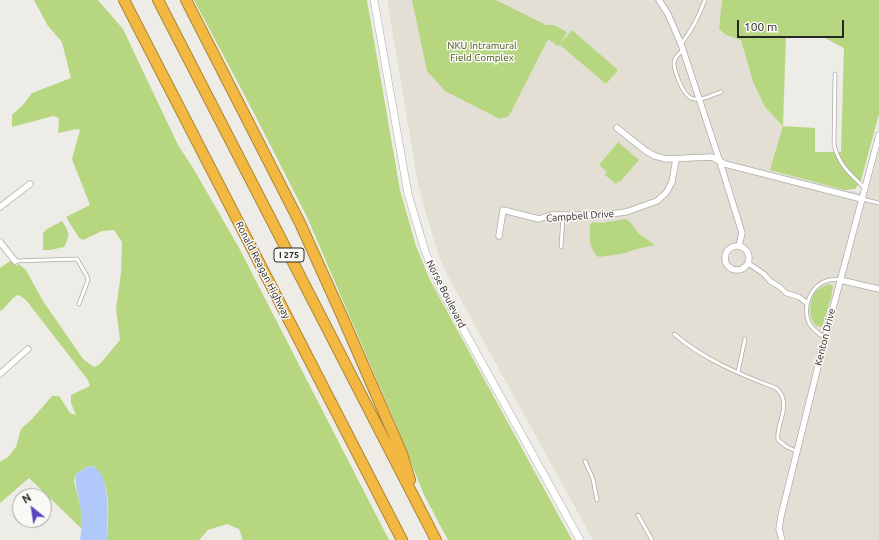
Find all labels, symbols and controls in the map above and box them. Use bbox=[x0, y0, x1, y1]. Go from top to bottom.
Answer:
scale bar bbox=[739, 12, 846, 38]
text: 100 m bbox=[744, 20, 777, 33]
park label: NKU Intramural Field Complex bbox=[447, 40, 517, 64]
street label: Campbell Drive bbox=[546, 208, 614, 224]
street label: Ronald Reagan Highway bbox=[233, 219, 293, 321]
road number: I 275 bbox=[274, 248, 304, 262]
street label: Norse Boulevard bbox=[424, 258, 468, 330]
street label: Kenton Drive bbox=[812, 307, 838, 367]
north arrow bbox=[12, 488, 52, 528]
text: N bbox=[20, 491, 33, 506]

